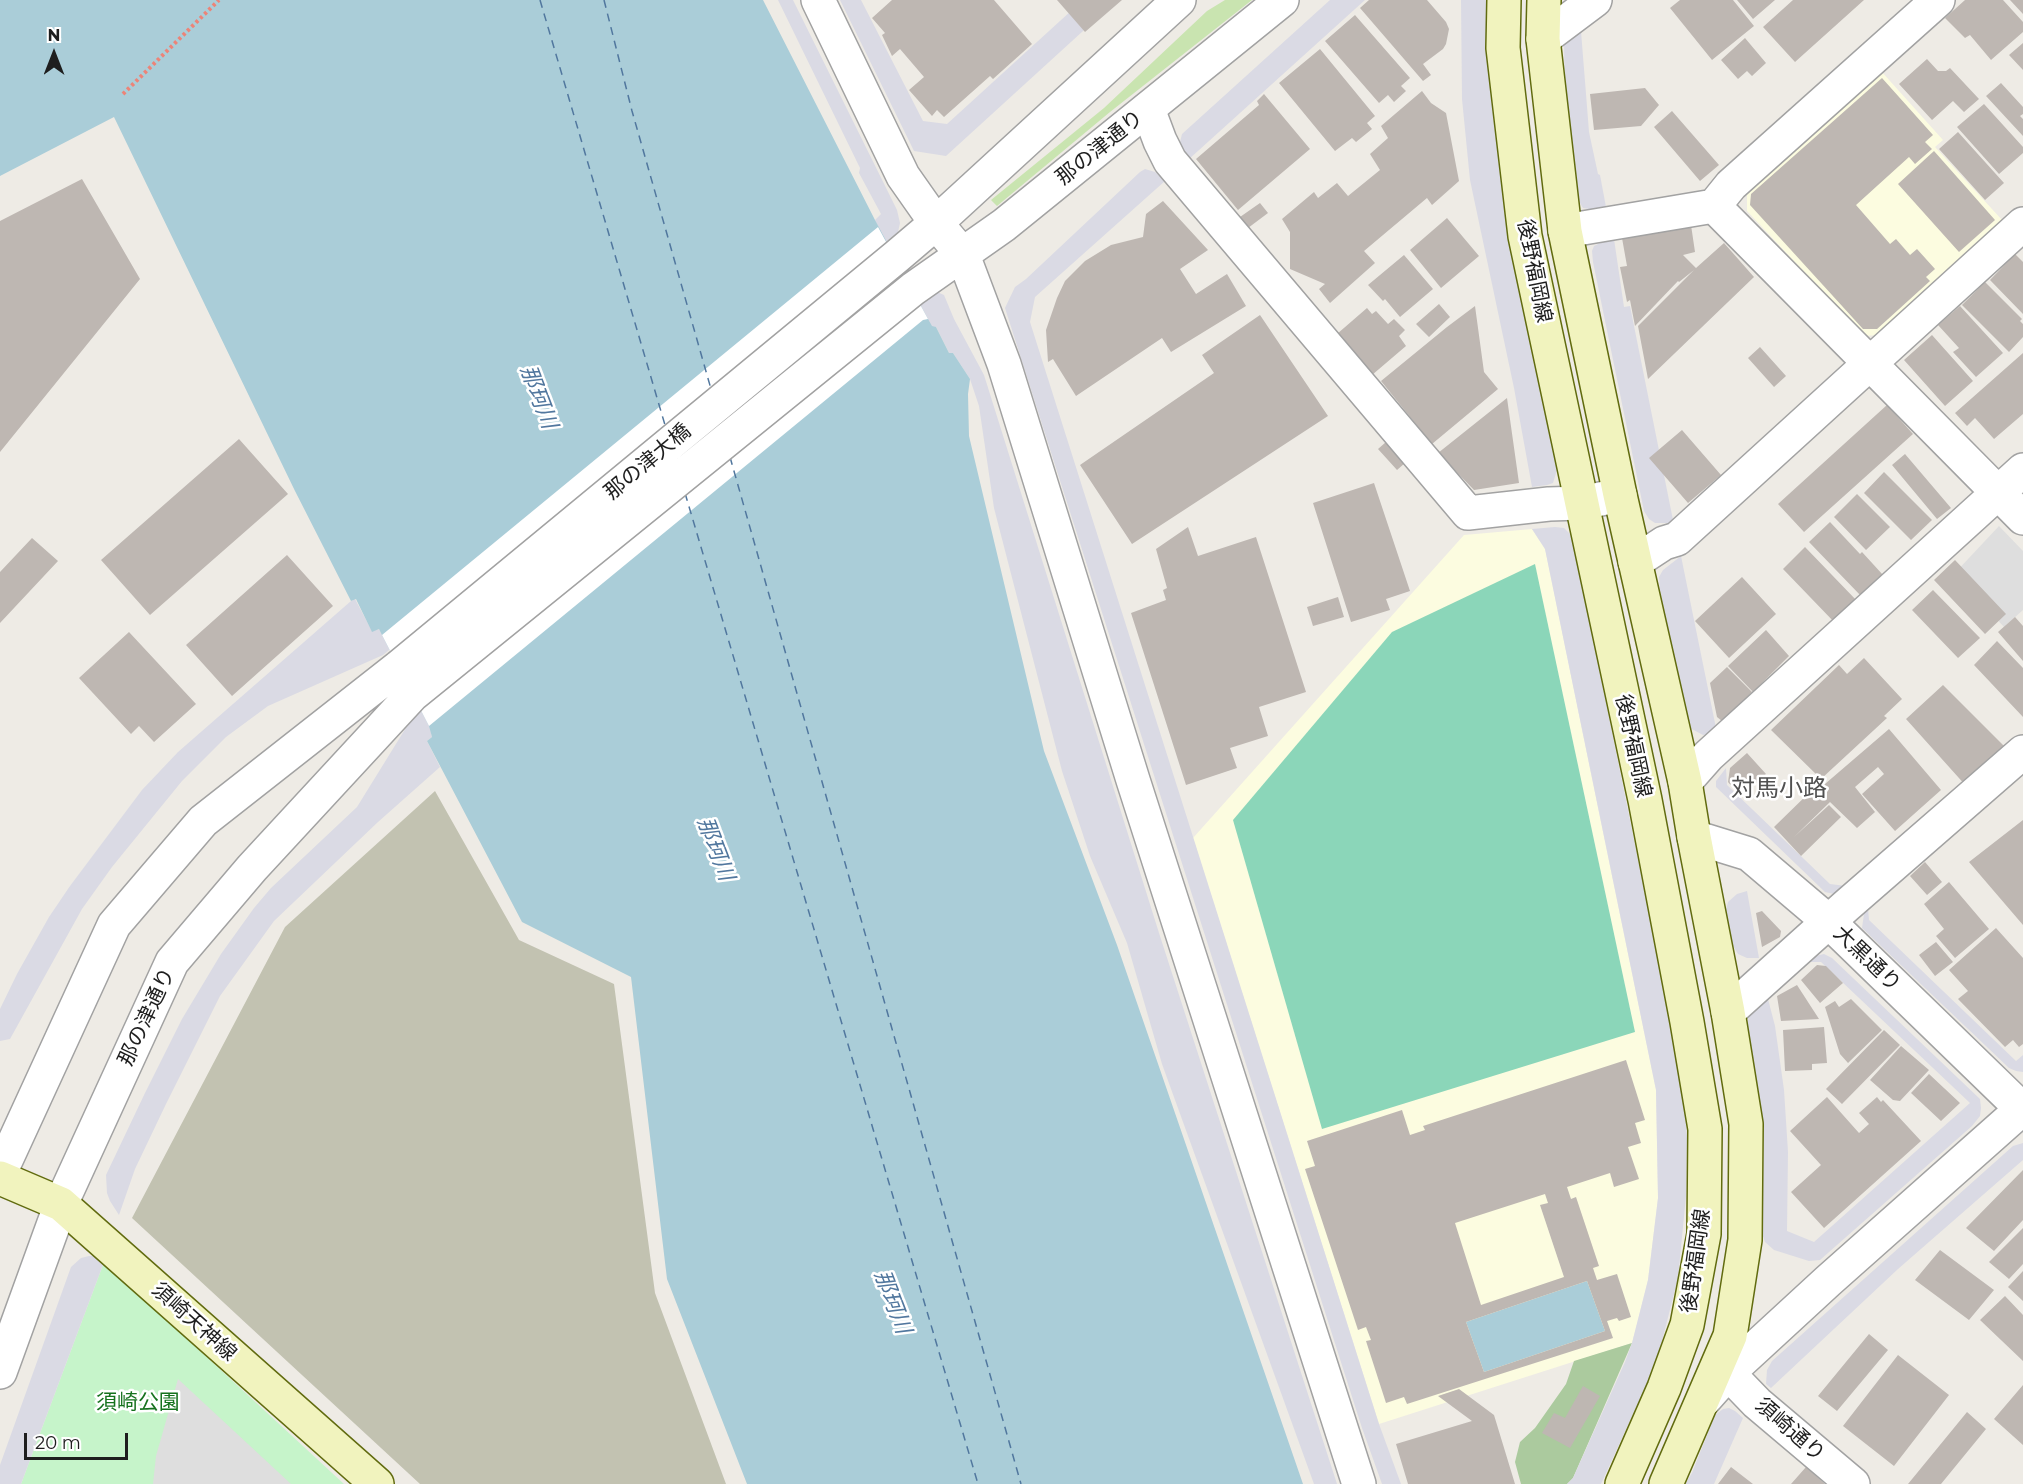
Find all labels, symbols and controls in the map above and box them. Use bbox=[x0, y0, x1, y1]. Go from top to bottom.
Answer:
north arrow bbox=[24, 24, 84, 84]
text: N bbox=[48, 26, 60, 45]
street label: 那の津通り bbox=[1051, 105, 1149, 191]
street label: 後野福岡線 bbox=[1512, 217, 1556, 325]
water label: 那珂川 bbox=[514, 361, 562, 433]
street label: 那の津大橋 bbox=[600, 419, 696, 505]
street label: 後野福岡線 bbox=[1610, 692, 1656, 800]
district label: 対馬小路 bbox=[1731, 775, 1827, 803]
water label: 那珂川 bbox=[691, 813, 739, 885]
street label: 大黒通り bbox=[1828, 921, 1906, 997]
street label: 那の津通り bbox=[113, 964, 181, 1070]
street label: 後野福岡線 bbox=[1676, 1207, 1716, 1315]
water label: 那珂川 bbox=[868, 1266, 916, 1338]
street label: 須崎天神線 bbox=[147, 1278, 241, 1366]
park label: 須崎公園 bbox=[96, 1390, 180, 1416]
street label: 須崎通り bbox=[1750, 1393, 1830, 1467]
scale bar bbox=[27, 1421, 130, 1459]
text: 20 m bbox=[35, 1432, 81, 1454]

